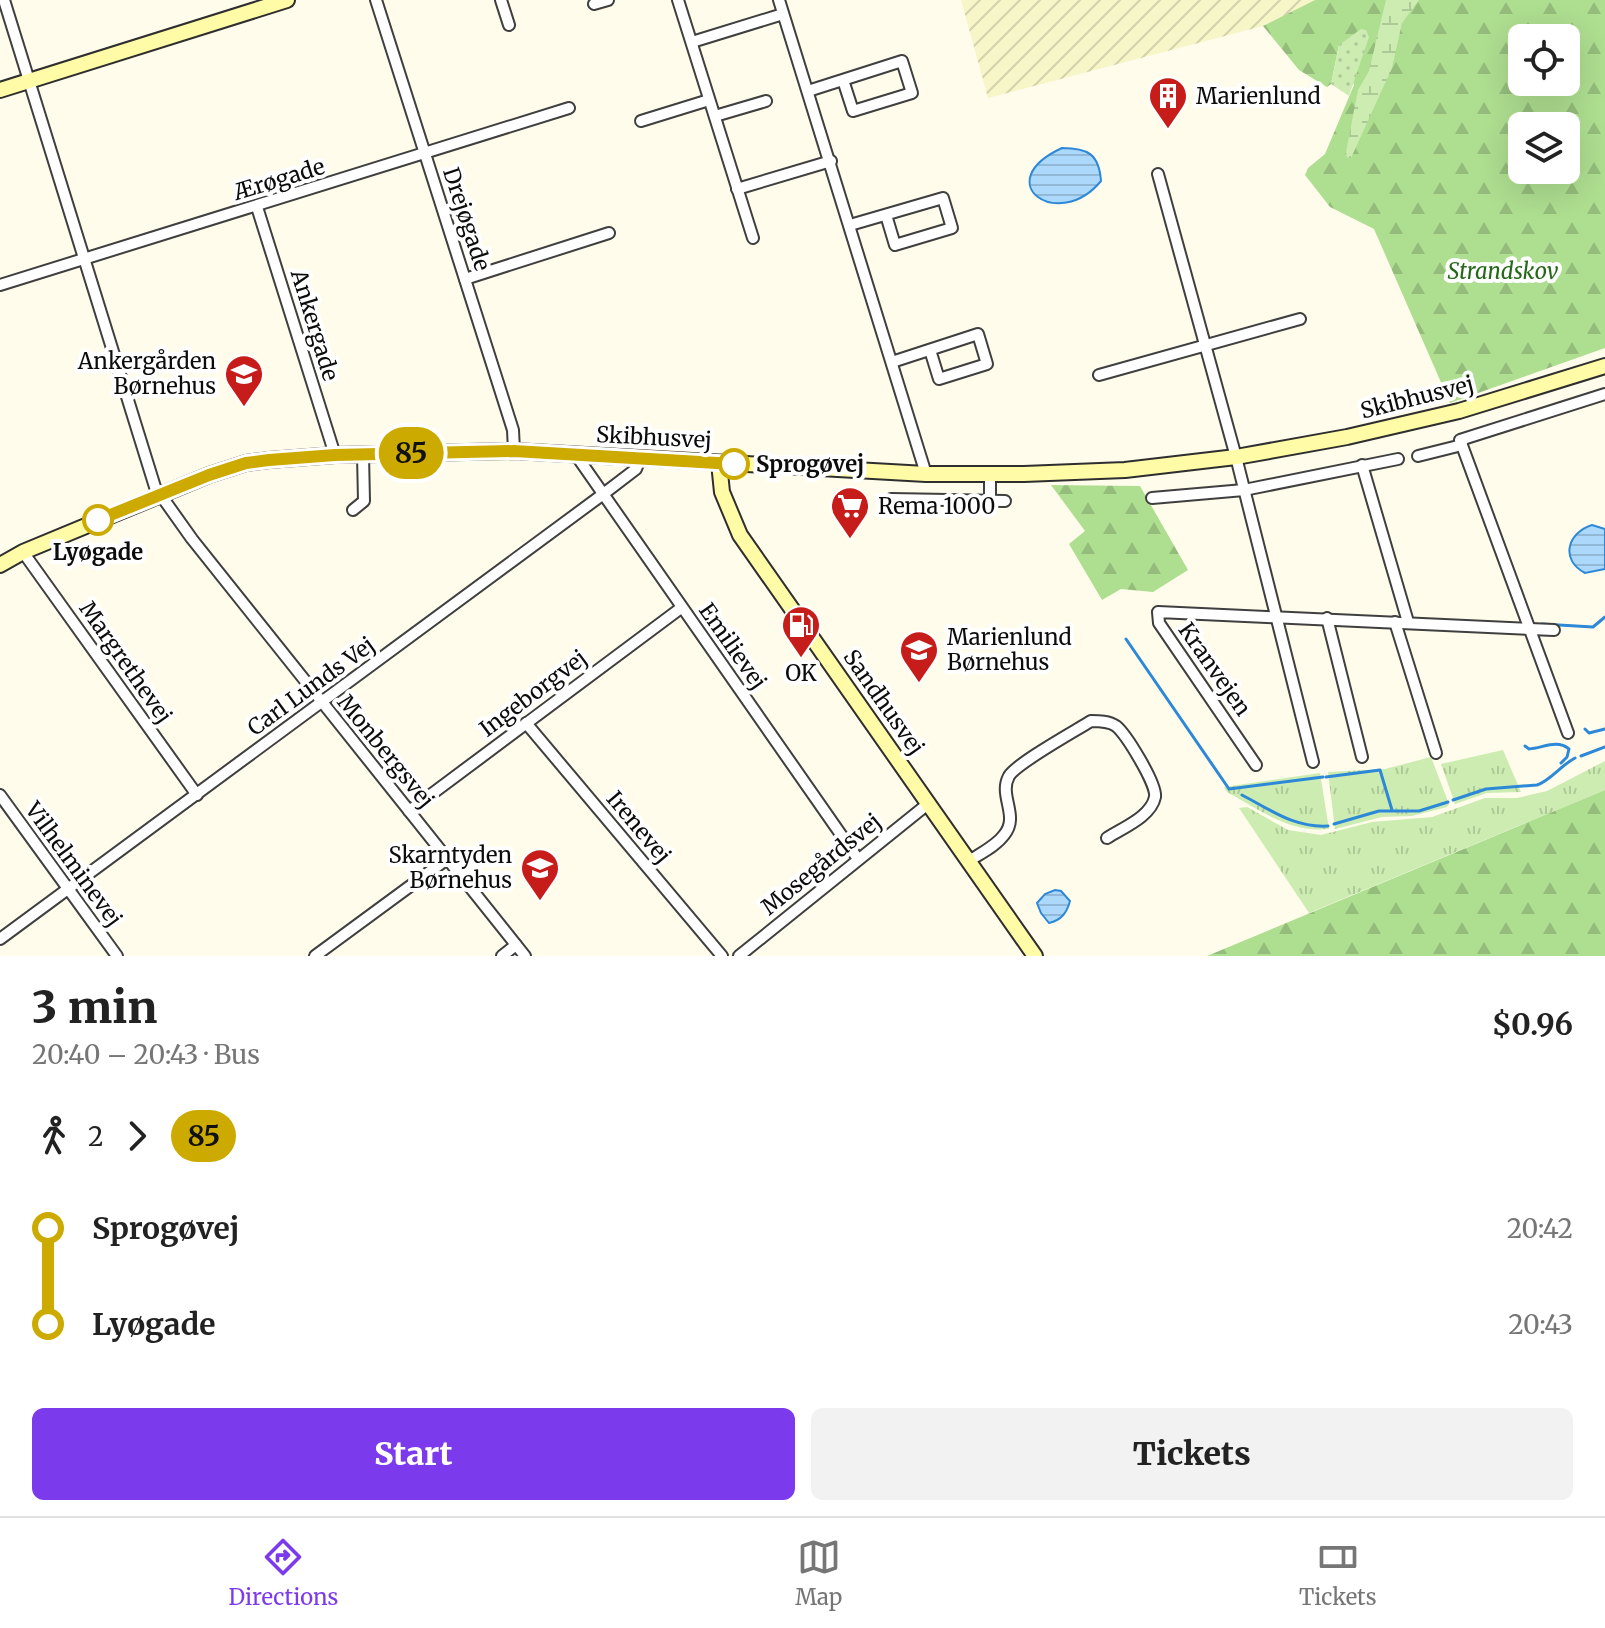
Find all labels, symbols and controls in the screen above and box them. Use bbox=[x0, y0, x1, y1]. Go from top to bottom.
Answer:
map controls bbox=[1508, 24, 1580, 184]
button: locate bbox=[1508, 24, 1580, 96]
building icon: Marienlund bbox=[1147, 75, 1189, 130]
place label: Marienlund bbox=[1196, 82, 1321, 110]
button: layers bbox=[1508, 112, 1580, 184]
street label: Ærøgade bbox=[229, 152, 328, 206]
street label: Drejøgade bbox=[437, 164, 497, 274]
park label: Strandskov bbox=[1447, 257, 1559, 285]
street label: Ankergade bbox=[285, 265, 345, 384]
place label: Ankergården Børnehus bbox=[77, 347, 216, 400]
school or university icon: Ankergården Børnehus bbox=[223, 353, 265, 408]
street label: Skibhusvej bbox=[1357, 369, 1477, 425]
street label: Skibhusvej bbox=[595, 420, 713, 454]
line badge: 85 bbox=[375, 427, 447, 479]
text: 85 bbox=[395, 435, 427, 471]
marker: Sprogøvej bbox=[719, 449, 749, 479]
place label: Sprogøvej bbox=[756, 450, 864, 478]
supermarket icon: Rema 1000 bbox=[829, 485, 871, 540]
place label: Rema 1000 bbox=[878, 492, 995, 520]
marker: Lyøgade bbox=[83, 505, 113, 535]
place label: Lyøgade bbox=[53, 538, 143, 566]
street label: Margrethevej bbox=[74, 596, 178, 728]
street label: Emilievej bbox=[693, 597, 773, 695]
fuel station icon: OK bbox=[780, 604, 822, 659]
street label: Kranvejen bbox=[1173, 617, 1258, 722]
place label: Marienlund Børnehus bbox=[947, 623, 1072, 676]
school or university icon: Marienlund Børnehus bbox=[898, 629, 940, 684]
street label: Carl Lunds Vej bbox=[242, 630, 380, 742]
street label: Ingeborgvej bbox=[474, 644, 592, 742]
street label: Sandhusvej bbox=[837, 644, 931, 760]
place label: OK bbox=[785, 659, 817, 687]
street label: Monbergsvej bbox=[332, 689, 440, 813]
street label: Irenevej bbox=[601, 785, 677, 869]
street label: Vilhelminevej bbox=[19, 795, 129, 932]
street label: Mosegårdsvej bbox=[756, 807, 886, 921]
place label: Skarntyden Børnehus bbox=[388, 841, 512, 894]
school or university icon: Skarntyden Børnehus bbox=[519, 847, 561, 902]
text: 3 min bbox=[32, 980, 157, 1035]
text: $0.96 bbox=[1492, 1005, 1573, 1043]
text: 20:40 – 20:43 · Bus bbox=[32, 1038, 260, 1071]
icon: walk bbox=[32, 1114, 76, 1158]
icon: forward bbox=[115, 1114, 159, 1158]
text: 85 bbox=[187, 1118, 220, 1154]
text: 2 bbox=[88, 1120, 103, 1153]
text: Sprogøvej bbox=[92, 1209, 240, 1247]
text: 20:42 bbox=[1507, 1212, 1573, 1245]
text: Lyøgade bbox=[92, 1305, 216, 1343]
text: 20:43 bbox=[1508, 1308, 1573, 1341]
button: Start bbox=[32, 1408, 795, 1500]
button: Tickets bbox=[811, 1408, 1573, 1500]
tab: Directions bbox=[228, 1535, 338, 1611]
tab: Map bbox=[795, 1535, 842, 1611]
tab: Tickets bbox=[1299, 1535, 1377, 1611]

